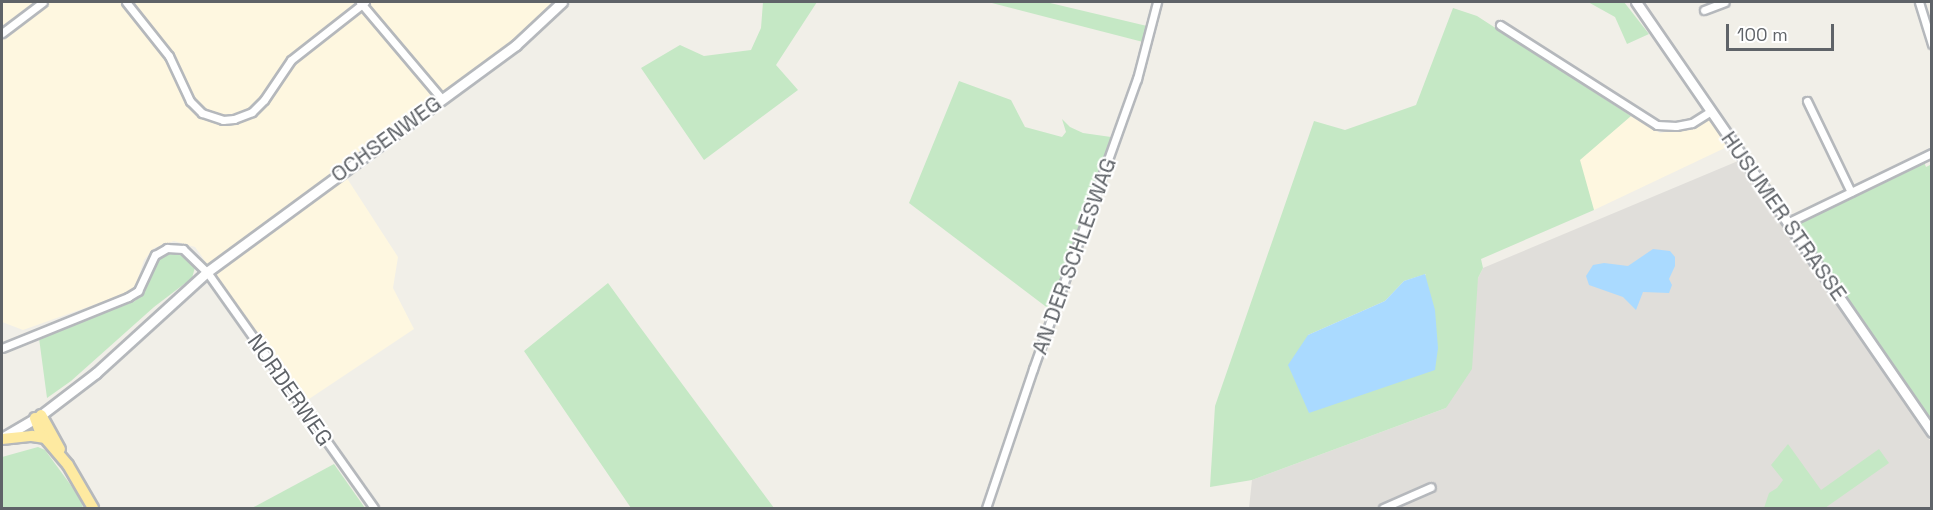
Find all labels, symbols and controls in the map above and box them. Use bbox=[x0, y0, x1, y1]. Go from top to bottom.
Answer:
scale bar bbox=[1729, 12, 1837, 50]
text: 100 m bbox=[1737, 23, 1788, 46]
street label: OCHSENWEG bbox=[326, 90, 446, 188]
street label: HUSUMER STRASSE bbox=[1716, 126, 1852, 306]
street label: AN DER SCHLESWAG bbox=[1026, 154, 1122, 358]
street label: NORDERWEG bbox=[242, 329, 338, 451]

